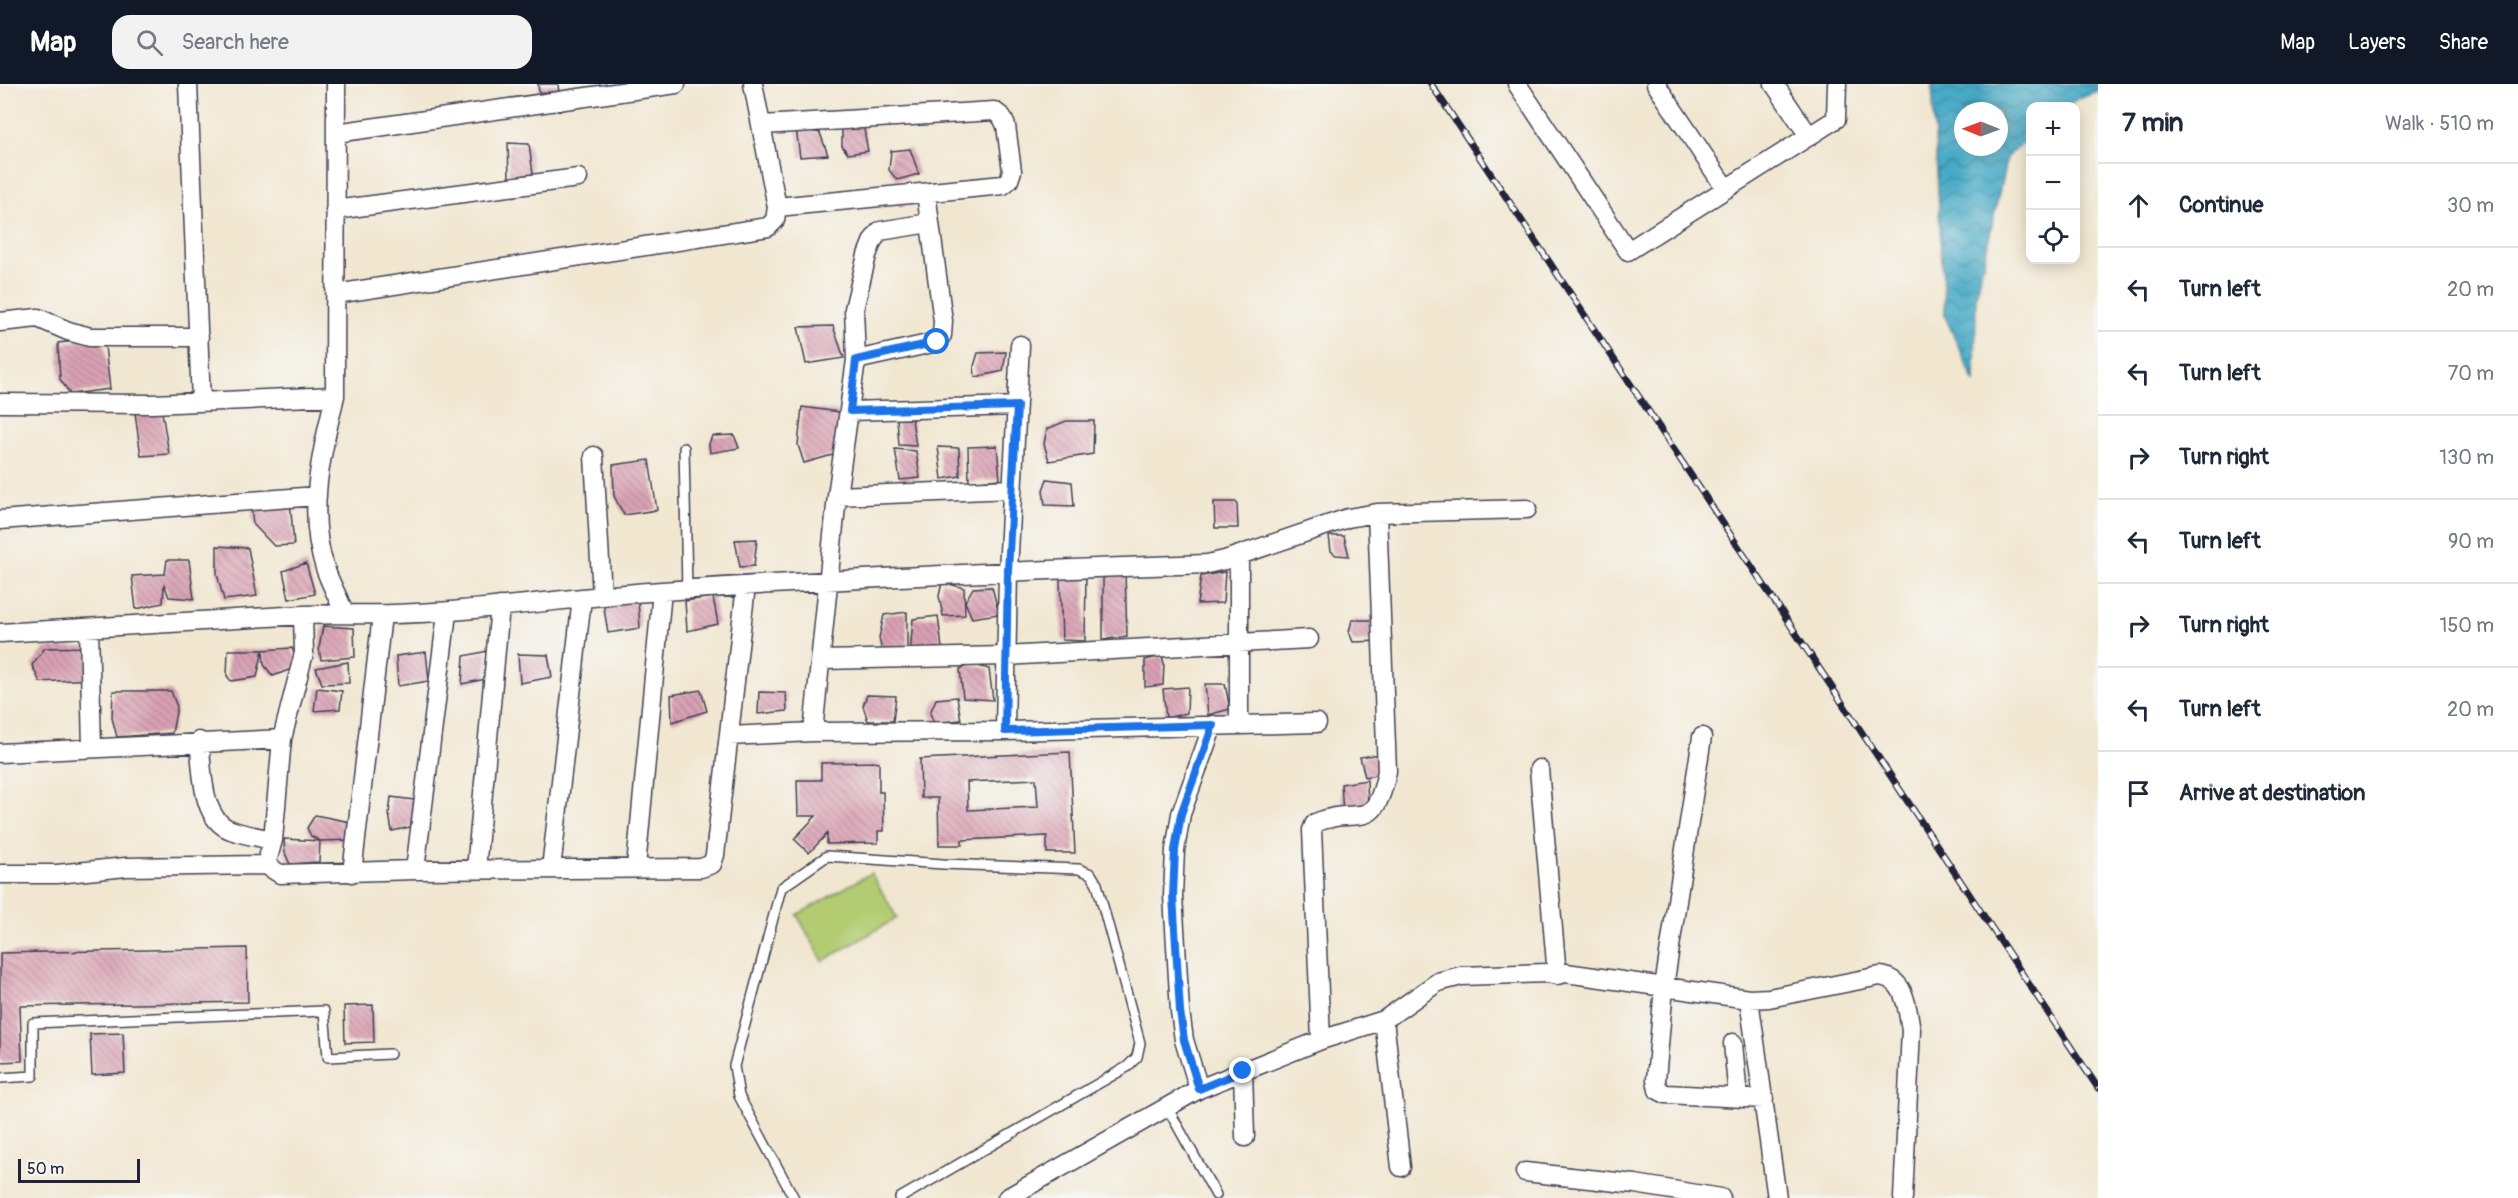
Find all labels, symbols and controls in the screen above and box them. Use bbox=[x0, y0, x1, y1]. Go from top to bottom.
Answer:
search box bbox=[112, 15, 532, 69]
text: Map bbox=[30, 25, 76, 60]
icon: search bbox=[133, 26, 166, 59]
text: Search here bbox=[181, 28, 289, 56]
text: Map bbox=[2280, 29, 2315, 56]
text: Layers bbox=[2348, 29, 2406, 56]
text: Share bbox=[2439, 29, 2488, 56]
north arrow bbox=[1954, 102, 2008, 156]
map controls bbox=[2026, 102, 2080, 264]
button: + bbox=[2026, 102, 2080, 156]
text: 7 min bbox=[2122, 107, 2184, 139]
text: Walk · 510 m bbox=[2385, 111, 2494, 136]
button: − bbox=[2026, 156, 2080, 210]
icon: ahead bbox=[2122, 189, 2155, 222]
text: Continue bbox=[2179, 191, 2263, 219]
text: 30 m bbox=[2447, 193, 2494, 218]
button: locate bbox=[2026, 210, 2080, 264]
icon: left bbox=[2122, 273, 2155, 306]
text: Turn left bbox=[2179, 275, 2261, 303]
text: 20 m bbox=[2447, 277, 2494, 302]
route start bbox=[923, 328, 949, 354]
icon: left bbox=[2122, 357, 2155, 390]
text: Turn left bbox=[2179, 359, 2261, 387]
text: 70 m bbox=[2448, 361, 2494, 386]
icon: right bbox=[2122, 441, 2155, 474]
text: Turn right bbox=[2179, 443, 2269, 471]
text: 130 m bbox=[2439, 445, 2494, 470]
icon: left bbox=[2122, 525, 2155, 558]
text: Turn left bbox=[2179, 527, 2261, 555]
text: 90 m bbox=[2448, 529, 2494, 554]
icon: right bbox=[2122, 609, 2155, 642]
text: Turn right bbox=[2179, 611, 2269, 639]
text: 150 m bbox=[2440, 613, 2494, 638]
icon: left bbox=[2122, 693, 2155, 726]
text: Turn left bbox=[2179, 695, 2261, 723]
text: 20 m bbox=[2447, 697, 2494, 722]
icon: arrive bbox=[2122, 777, 2155, 810]
text: Arrive at destination bbox=[2179, 779, 2365, 807]
route end bbox=[1229, 1057, 1255, 1083]
scale bar bbox=[18, 1156, 140, 1184]
text: 50 m bbox=[27, 1159, 64, 1179]

